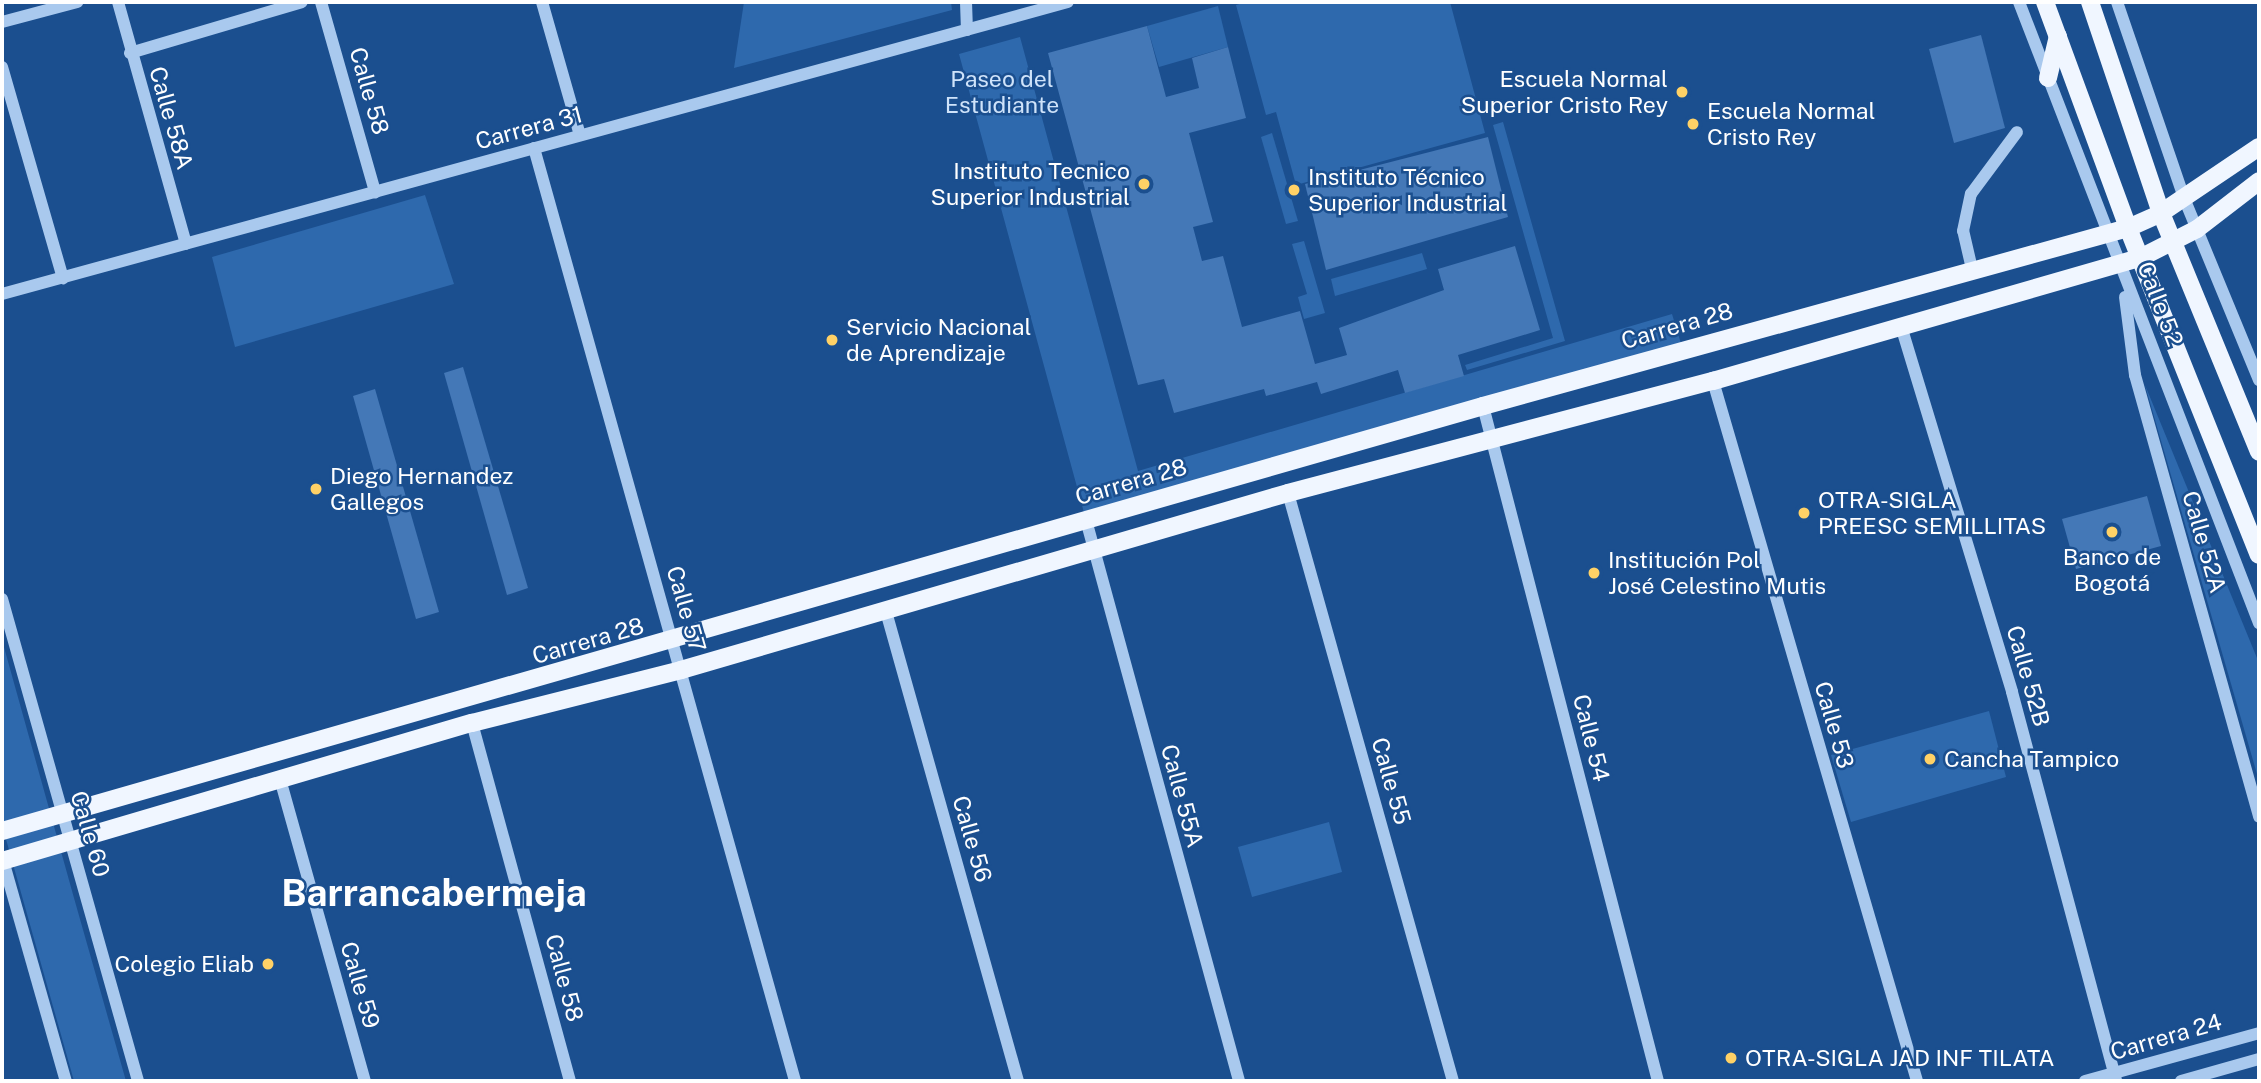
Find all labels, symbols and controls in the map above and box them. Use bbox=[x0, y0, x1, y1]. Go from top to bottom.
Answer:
street label: Calle 58 bbox=[343, 44, 395, 138]
street label: Calle 58A bbox=[143, 63, 199, 173]
park label: Paseo del Estudiante bbox=[945, 65, 1059, 119]
place label: Escuela Normal Superior Cristo Rey bbox=[1461, 65, 1668, 119]
marker: Escuela Normal Superior Cristo Rey bbox=[1674, 84, 1690, 100]
place label: Escuela Normal Cristo Rey bbox=[1707, 97, 1875, 151]
street label: Carrera 31 bbox=[472, 100, 586, 156]
marker: Escuela Normal Cristo Rey bbox=[1685, 116, 1701, 132]
place label: Instituto Tecnico Superior Industrial bbox=[931, 157, 1130, 211]
place label: Instituto Técnico Superior Industrial bbox=[1308, 163, 1507, 217]
marker: Instituto Tecnico Superior Industrial bbox=[1136, 176, 1152, 192]
marker: Instituto Técnico Superior Industrial bbox=[1286, 182, 1302, 198]
street label: Calle 52 bbox=[2131, 258, 2189, 350]
street label: Carrera 28 bbox=[1618, 297, 1736, 355]
place label: Servicio Nacional de Aprendizaje bbox=[846, 313, 1032, 367]
marker: Servicio Nacional de Aprendizaje bbox=[824, 332, 840, 348]
street label: Carrera 28 bbox=[1072, 453, 1190, 511]
place label: Diego Hernandez Gallegos bbox=[330, 462, 513, 516]
marker: Diego Hernandez Gallegos bbox=[308, 481, 324, 497]
place label: OTRA-SIGLA PREESC SEMILLITAS bbox=[1818, 486, 2046, 540]
street label: Calle 52A bbox=[2176, 488, 2232, 596]
marker: OTRA-SIGLA PREESC SEMILLITAS bbox=[1796, 505, 1812, 521]
marker: Banco de Bogotá bbox=[2104, 524, 2120, 540]
place label: Banco de Bogotá bbox=[2062, 543, 2162, 597]
place label: Institución Pol José Celestino Mutis bbox=[1608, 546, 1826, 600]
street label: Calle 57 bbox=[661, 563, 711, 655]
marker: Institución Pol José Celestino Mutis bbox=[1586, 565, 1602, 581]
street label: Carrera 28 bbox=[529, 612, 647, 670]
street label: Calle 52B bbox=[2000, 622, 2056, 730]
street label: Calle 53 bbox=[1808, 678, 1860, 772]
street label: Calle 54 bbox=[1567, 691, 1615, 785]
street label: Calle 55 bbox=[1365, 734, 1417, 828]
street label: Calle 55A bbox=[1155, 741, 1209, 851]
place label: Cancha Tampico bbox=[1944, 745, 2119, 773]
marker: Cancha Tampico bbox=[1922, 751, 1938, 767]
street label: Calle 60 bbox=[65, 788, 115, 880]
street label: Calle 56 bbox=[946, 792, 998, 886]
district label: Barrancabermeja bbox=[281, 871, 587, 915]
street label: Calle 58 bbox=[539, 931, 589, 1025]
street label: Calle 59 bbox=[334, 938, 386, 1032]
place label: Colegio Eliab bbox=[114, 950, 254, 978]
marker: Colegio Eliab bbox=[260, 956, 276, 972]
street label: Carrera 24 bbox=[2107, 1008, 2225, 1066]
place label: OTRA-SIGLA JAD INF TILATA bbox=[1745, 1044, 2055, 1072]
marker: OTRA-SIGLA JAD INF TILATA bbox=[1723, 1050, 1739, 1066]

